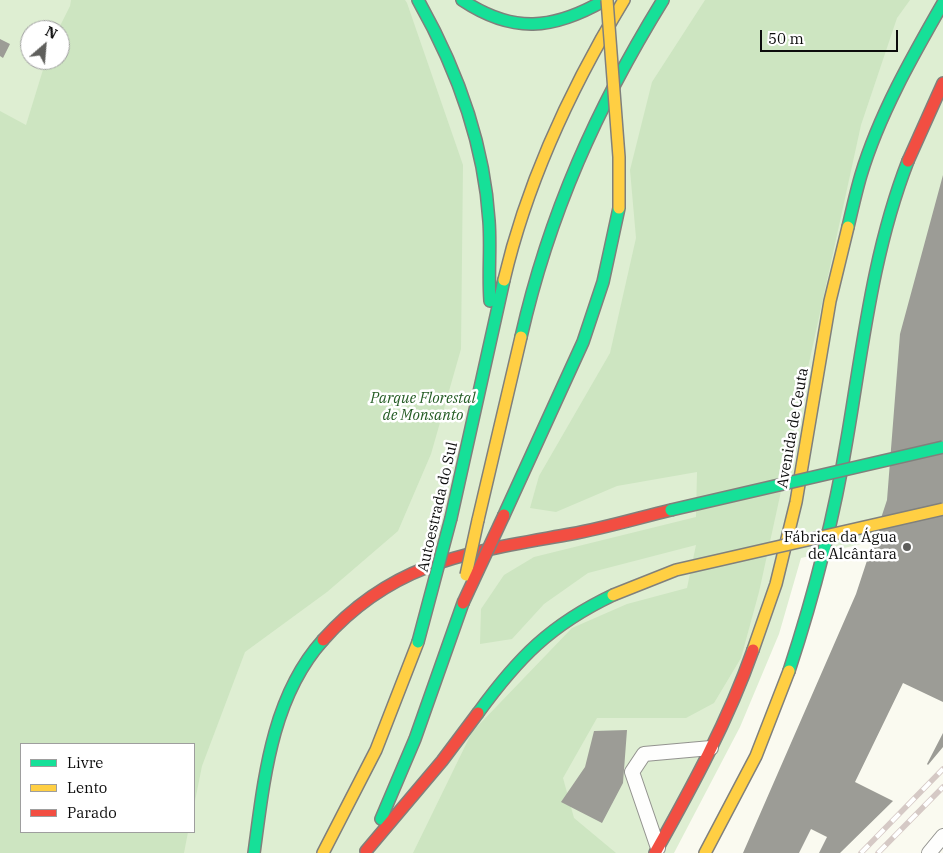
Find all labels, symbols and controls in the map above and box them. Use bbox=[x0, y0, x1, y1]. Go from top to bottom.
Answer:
north arrow bbox=[20, 20, 70, 70]
scale bar bbox=[763, 20, 900, 52]
text: N bbox=[42, 22, 60, 43]
text: 50 m bbox=[768, 29, 804, 48]
street label: Avenida de Ceuta bbox=[774, 366, 812, 490]
park label: Parque Florestal de Monsanto bbox=[370, 390, 476, 425]
street label: Autoestrada do Sul bbox=[414, 440, 462, 574]
place label: Fábrica da Água de Alcântara bbox=[784, 529, 897, 564]
marker: Fábrica da Água de Alcântara bbox=[901, 541, 913, 553]
legend bbox=[20, 743, 195, 833]
text: Livre bbox=[67, 753, 103, 772]
text: Lento bbox=[67, 778, 107, 797]
text: Parado bbox=[67, 803, 117, 822]

